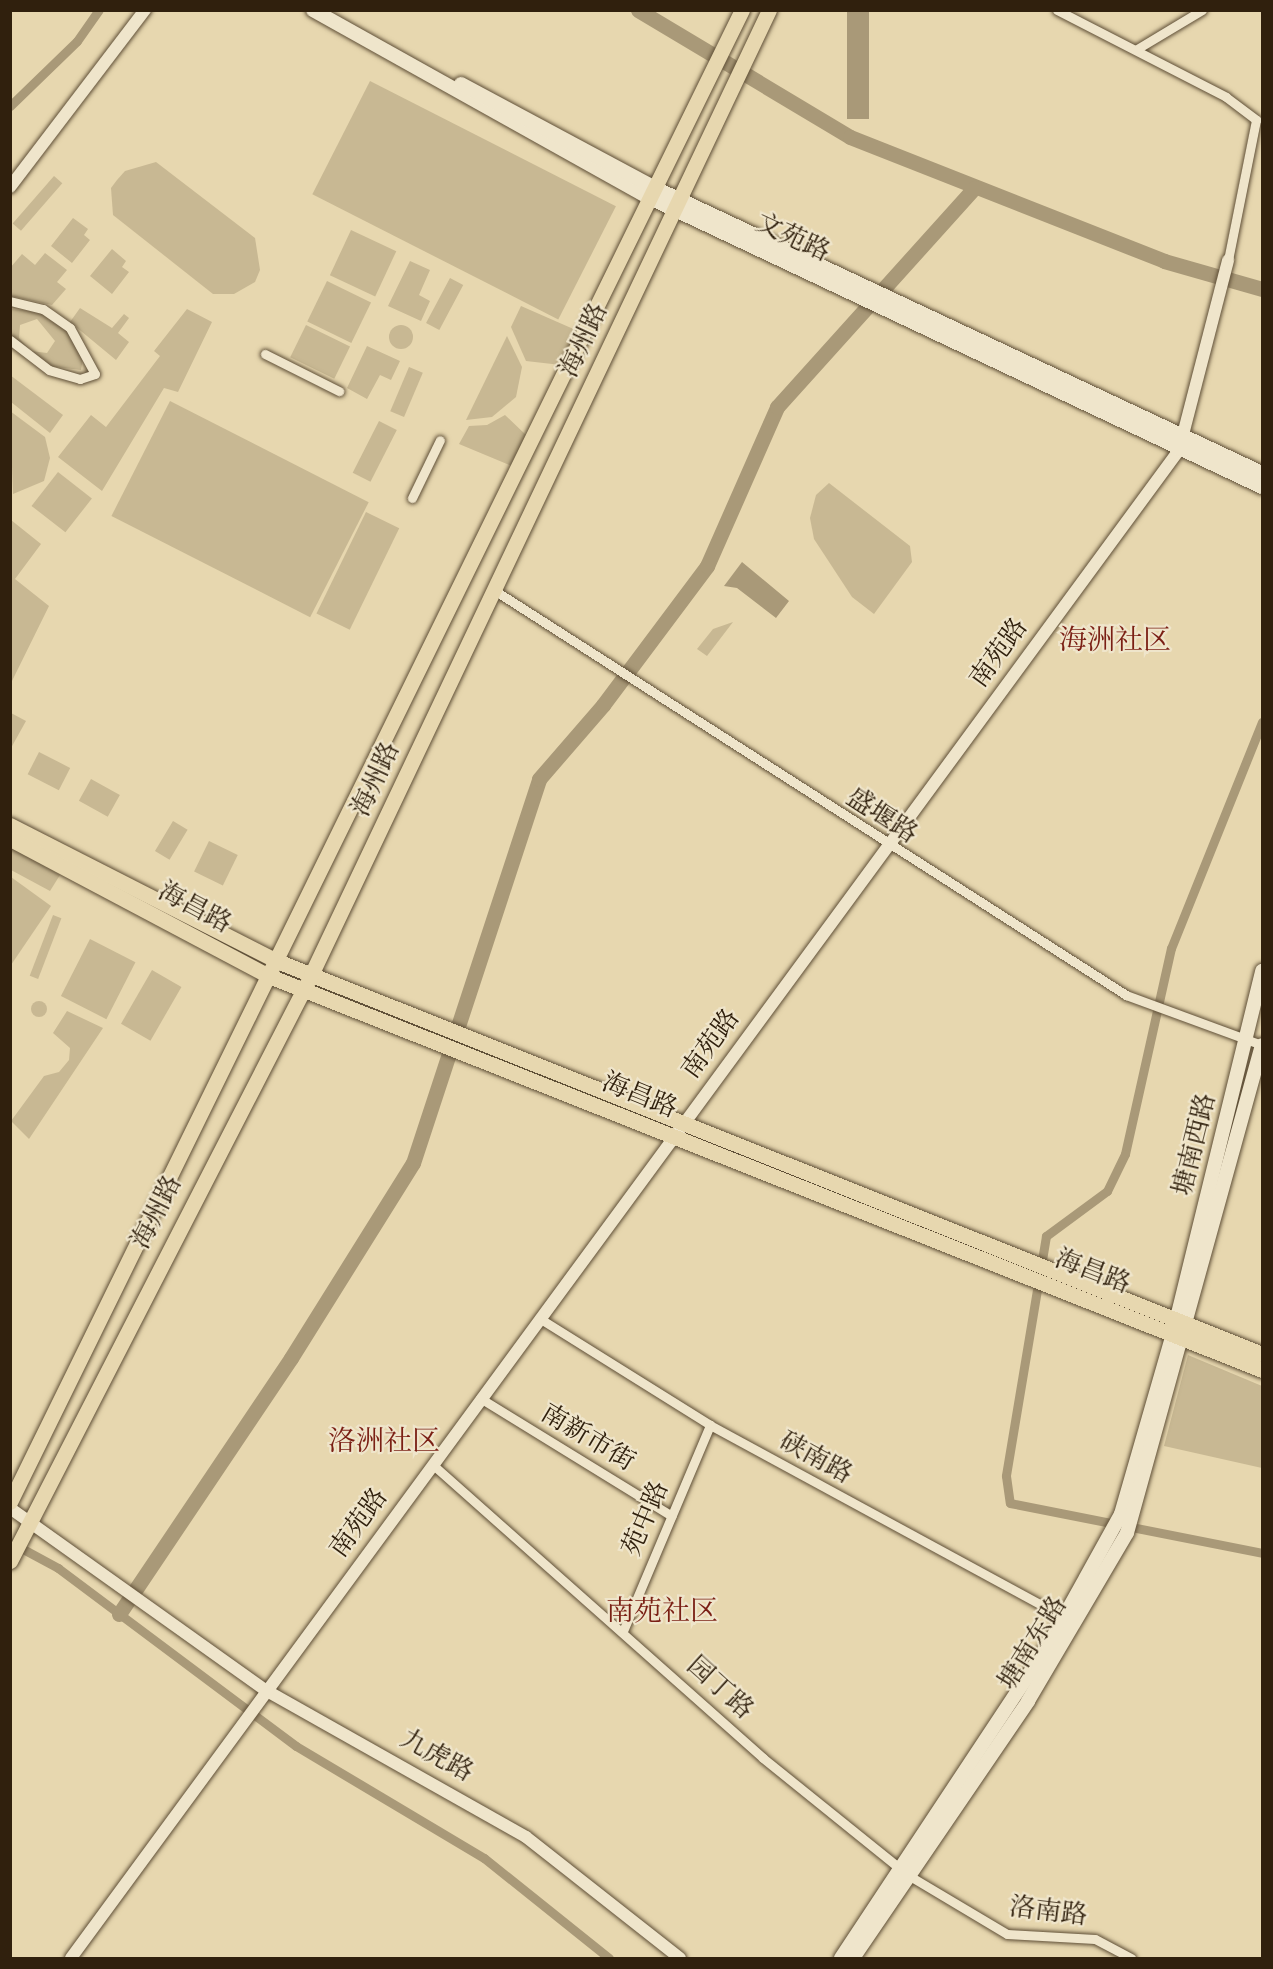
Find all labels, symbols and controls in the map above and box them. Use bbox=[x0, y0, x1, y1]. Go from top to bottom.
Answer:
street label: 文苑路 bbox=[750, 208, 834, 270]
street label: 海州路 bbox=[554, 299, 616, 383]
street label: 南苑路 bbox=[964, 613, 1036, 695]
district label: 海洲社区 bbox=[1059, 625, 1171, 659]
street label: 海州路 bbox=[346, 738, 408, 822]
street label: 盛堰路 bbox=[840, 783, 922, 851]
street label: 海昌路 bbox=[152, 877, 236, 941]
street label: 南苑路 bbox=[676, 1004, 748, 1086]
street label: 海昌路 bbox=[597, 1068, 681, 1126]
street label: 塘南西路 bbox=[1168, 1091, 1224, 1199]
street label: 海州路 bbox=[126, 1171, 190, 1255]
street label: 海昌路 bbox=[1050, 1244, 1134, 1302]
street label: 南新市街 bbox=[534, 1399, 640, 1479]
district label: 洛洲社区 bbox=[328, 1426, 440, 1460]
street label: 硖南路 bbox=[773, 1426, 857, 1492]
street label: 苑中路 bbox=[617, 1477, 677, 1561]
street label: 南苑路 bbox=[324, 1483, 396, 1565]
street label: 塘南东路 bbox=[993, 1592, 1075, 1696]
district label: 南苑社区 bbox=[606, 1596, 718, 1630]
street label: 园丁路 bbox=[680, 1651, 758, 1727]
street label: 九虎路 bbox=[394, 1724, 478, 1790]
street label: 洛南路 bbox=[1007, 1893, 1089, 1933]

